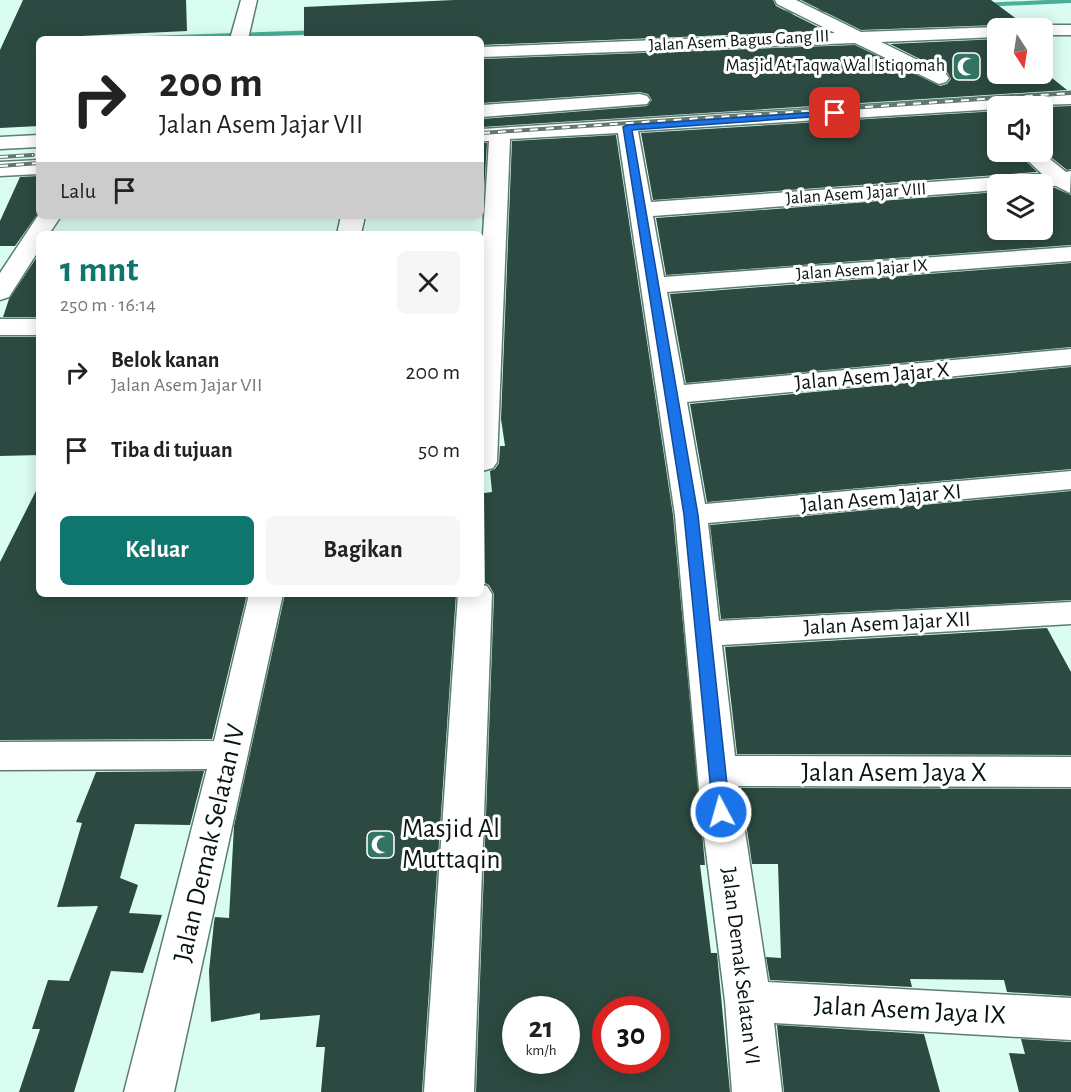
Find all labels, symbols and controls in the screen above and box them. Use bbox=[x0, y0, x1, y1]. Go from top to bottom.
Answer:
north arrow bbox=[987, 18, 1053, 84]
map controls bbox=[987, 18, 1053, 240]
street label: Jalan Asem Bagus Gang III bbox=[648, 27, 830, 55]
mosque icon: Masjid At Taqwa Wal Istiqomah bbox=[950, 50, 982, 82]
place label: Masjid At Taqwa Wal Istiqomah bbox=[726, 57, 945, 75]
icon: right bbox=[60, 60, 138, 138]
text: 200 m bbox=[159, 62, 263, 104]
pin bbox=[809, 87, 860, 138]
icon: arrive bbox=[818, 96, 851, 129]
button: sound bbox=[987, 96, 1053, 162]
text: Jalan Asem Jajar VII bbox=[159, 111, 363, 138]
icon: arrive bbox=[108, 174, 141, 207]
button: layers bbox=[987, 174, 1053, 240]
text: Lalu bbox=[60, 180, 96, 202]
street label: Jalan Asem Jajar VIII bbox=[785, 180, 927, 208]
button: close bbox=[397, 251, 460, 314]
text: 1 mnt bbox=[60, 252, 138, 288]
street label: Jalan Asem Jajar IX bbox=[796, 256, 929, 284]
text: 250 m · 16:14 bbox=[60, 295, 156, 315]
text: Belok kanan bbox=[111, 349, 219, 371]
icon: right bbox=[60, 356, 93, 389]
street label: Jalan Asem Jajar X bbox=[794, 358, 950, 394]
text: 200 m bbox=[406, 361, 460, 383]
text: Jalan Asem Jajar VII bbox=[111, 375, 262, 395]
icon: arrive bbox=[60, 434, 93, 467]
text: Tiba di tujuan bbox=[111, 439, 233, 461]
text: 50 m bbox=[418, 439, 460, 461]
street label: Jalan Asem Jajar XI bbox=[800, 480, 962, 516]
button: Keluar bbox=[60, 516, 254, 585]
button: Bagikan bbox=[266, 516, 460, 585]
street label: Jalan Asem Jajar XII bbox=[803, 608, 971, 638]
street label: Jalan Demak Selatan IV bbox=[168, 721, 250, 965]
street label: Jalan Asem Jaya X bbox=[801, 759, 987, 787]
position arrow bbox=[689, 780, 753, 844]
place label: Masjid Al Muttaqin bbox=[402, 815, 500, 873]
mosque icon: Masjid Al Muttaqin bbox=[365, 828, 397, 860]
street label: Jalan Demak Selatan VI bbox=[718, 866, 764, 1066]
street label: Jalan Asem Jaya IX bbox=[813, 991, 1007, 1030]
speed limit sign: 30 bbox=[592, 996, 670, 1074]
text: 21 bbox=[529, 1013, 553, 1043]
text: km/h bbox=[526, 1043, 556, 1058]

